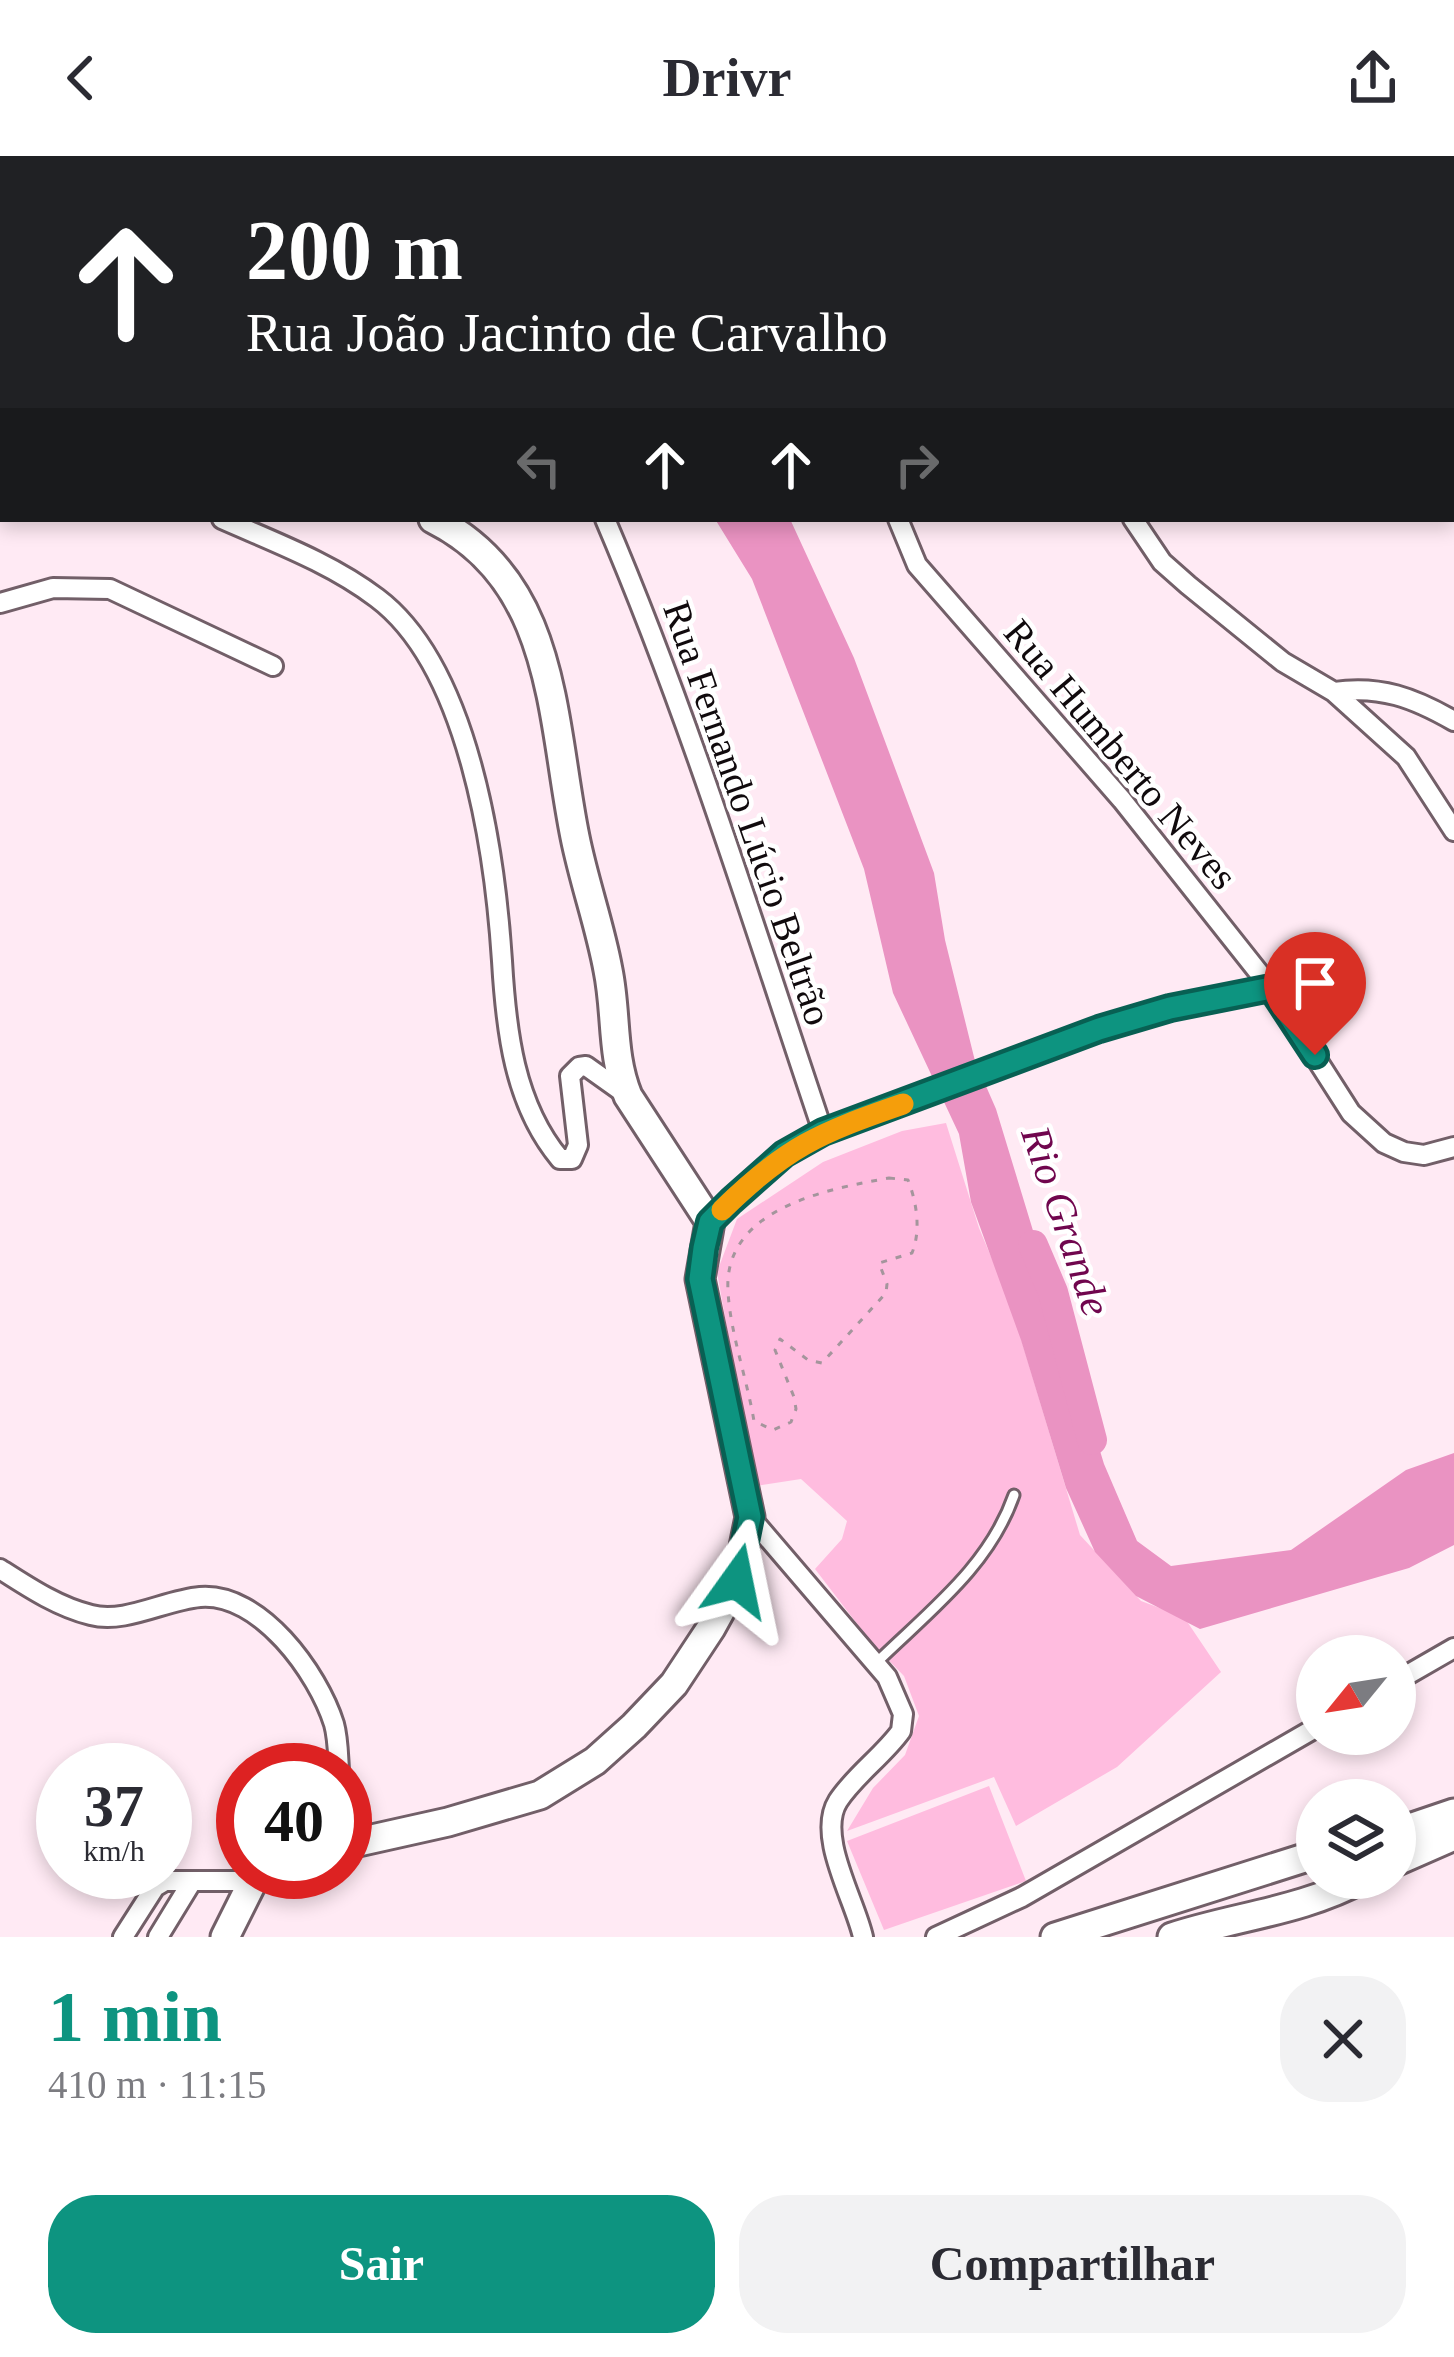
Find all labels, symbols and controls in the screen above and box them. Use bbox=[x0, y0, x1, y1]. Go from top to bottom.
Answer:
icon: back bbox=[48, 45, 114, 111]
icon: share bbox=[1340, 45, 1406, 111]
text: Drivr bbox=[663, 48, 791, 108]
icon: ahead bbox=[48, 204, 204, 360]
text: 200 m bbox=[246, 204, 463, 297]
text: Rua João Jacinto de Carvalho bbox=[246, 303, 888, 363]
icon: left bbox=[506, 432, 572, 498]
icon: ahead bbox=[632, 432, 698, 498]
icon: ahead bbox=[758, 432, 824, 498]
icon: right bbox=[884, 432, 950, 498]
street label: Rua Fernando Lúcio Beltrão bbox=[655, 596, 841, 1030]
street label: Rua Humberto Neves bbox=[996, 611, 1246, 897]
pin bbox=[1264, 932, 1366, 1055]
icon: arrive bbox=[1282, 950, 1348, 1016]
water label: Rio Grande bbox=[1012, 1119, 1120, 1322]
position arrow bbox=[674, 1518, 800, 1644]
north arrow bbox=[1296, 1635, 1416, 1755]
map controls bbox=[1296, 1635, 1416, 1899]
speed limit sign: 40 bbox=[216, 1743, 372, 1899]
text: 37 bbox=[84, 1773, 144, 1839]
button: layers bbox=[1296, 1779, 1416, 1899]
text: km/h bbox=[83, 1834, 145, 1867]
button: close bbox=[1280, 1976, 1406, 2102]
text: 1 min bbox=[48, 1977, 222, 2057]
text: 410 m · 11:15 bbox=[48, 2063, 266, 2106]
button: Sair bbox=[48, 2195, 715, 2333]
button: Compartilhar bbox=[739, 2195, 1406, 2333]

